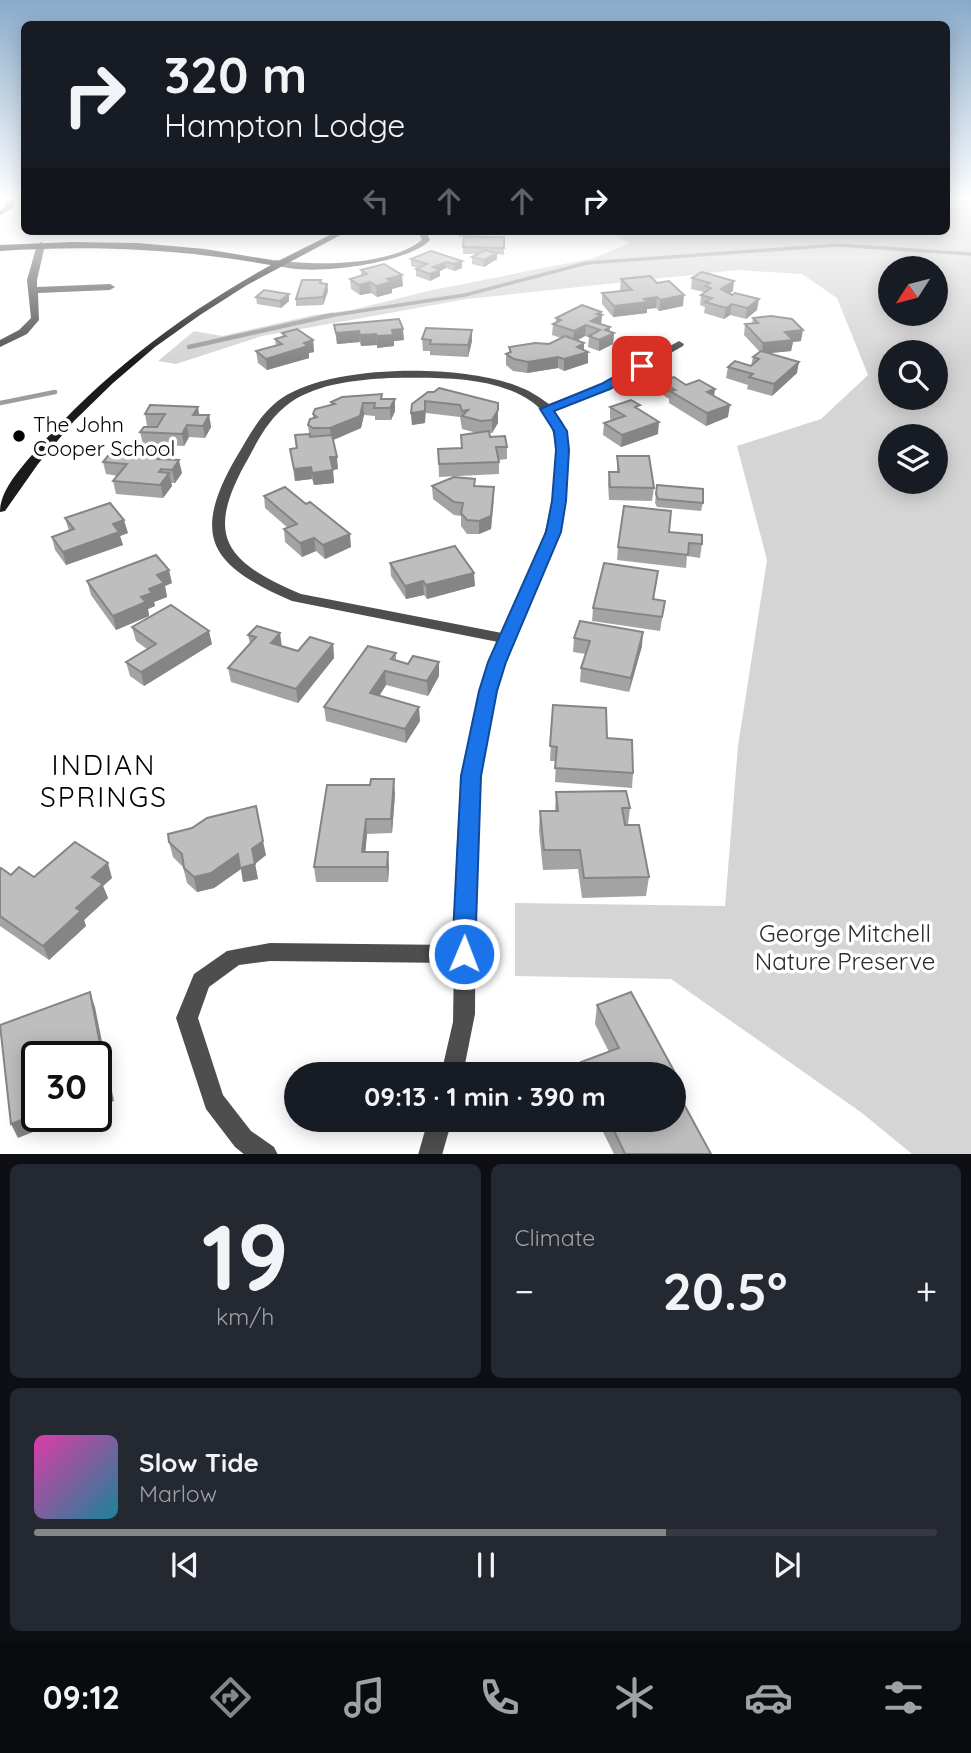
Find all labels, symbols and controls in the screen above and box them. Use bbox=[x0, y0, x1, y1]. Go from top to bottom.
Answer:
text: 320 m bbox=[164, 44, 307, 105]
icon: right bbox=[49, 49, 140, 140]
text: Hampton Lodge bbox=[164, 105, 405, 145]
icon: left bbox=[357, 182, 395, 220]
icon: ahead bbox=[430, 182, 468, 220]
icon: ahead bbox=[503, 182, 541, 220]
icon: right bbox=[576, 182, 614, 220]
north arrow bbox=[878, 256, 948, 326]
map controls bbox=[878, 256, 948, 494]
pin bbox=[612, 336, 672, 396]
button: search bbox=[878, 340, 948, 410]
icon: arrive bbox=[623, 347, 661, 385]
place label: The John Cooper School bbox=[33, 411, 175, 461]
button: layers bbox=[878, 424, 948, 494]
marker: The John Cooper School bbox=[11, 428, 27, 444]
district label: INDIAN SPRINGS bbox=[40, 747, 168, 814]
position arrow bbox=[427, 917, 501, 991]
park label: George Mitchell Nature Preserve bbox=[755, 918, 935, 976]
speed limit sign: 30 bbox=[21, 1041, 112, 1132]
text: 09:13 · 1 min · 390 m bbox=[364, 1080, 606, 1113]
text: 19 bbox=[202, 1199, 289, 1313]
text: Climate bbox=[515, 1223, 595, 1252]
text: 20.5° bbox=[662, 1258, 787, 1323]
text: − bbox=[515, 1267, 534, 1315]
text: + bbox=[916, 1267, 937, 1315]
text: km/h bbox=[216, 1302, 274, 1331]
text: Slow Tide bbox=[139, 1446, 259, 1479]
text: Marlow bbox=[139, 1479, 217, 1508]
icon: previous bbox=[166, 1546, 204, 1584]
icon: pause bbox=[467, 1546, 505, 1584]
icon: next bbox=[768, 1546, 806, 1584]
icon: directions bbox=[206, 1673, 255, 1722]
icon: music bbox=[340, 1673, 389, 1722]
icon: phone bbox=[475, 1673, 524, 1722]
icon: climate bbox=[610, 1673, 659, 1722]
icon: car bbox=[744, 1673, 793, 1722]
icon: filters bbox=[879, 1673, 928, 1722]
text: 09:12 bbox=[43, 1677, 120, 1717]

